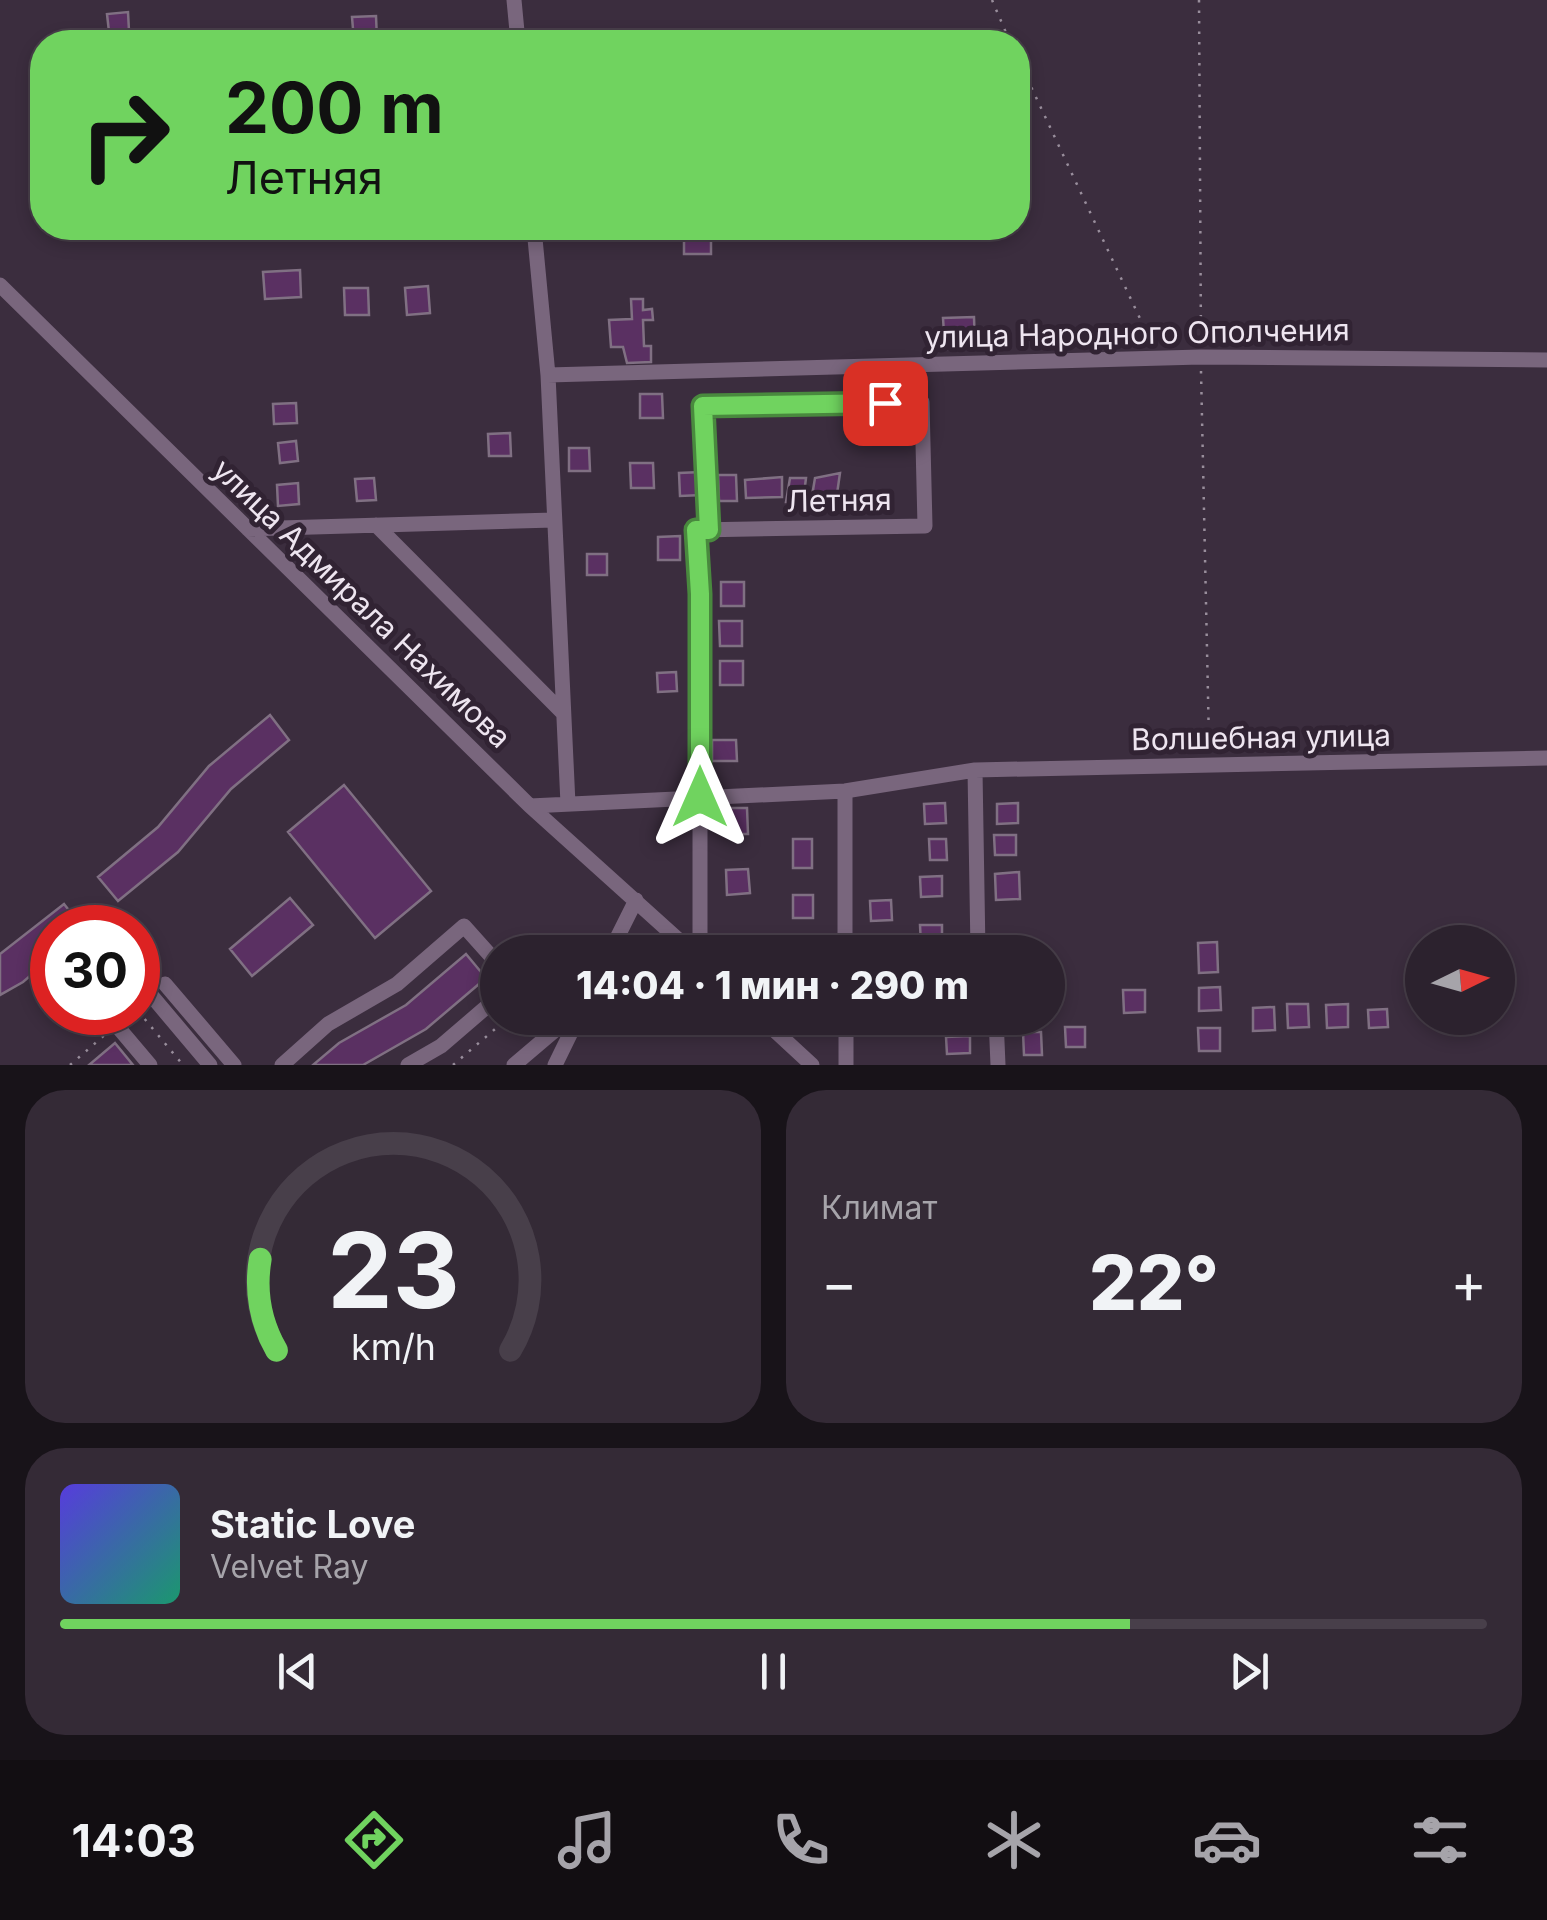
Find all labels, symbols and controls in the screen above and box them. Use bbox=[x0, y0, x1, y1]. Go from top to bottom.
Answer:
text: 200 m bbox=[225, 65, 444, 150]
icon: right bbox=[60, 70, 190, 200]
text: Летняя bbox=[225, 150, 383, 205]
street label: улица Народного Ополчения bbox=[924, 311, 1350, 355]
pin bbox=[843, 361, 928, 446]
icon: arrive bbox=[858, 376, 913, 431]
street label: улица Адмирала Нахимова bbox=[206, 451, 518, 755]
street label: Летняя bbox=[786, 481, 892, 519]
street label: Волшебная улица bbox=[1131, 717, 1391, 757]
position arrow bbox=[648, 745, 752, 849]
speed limit sign: 30 bbox=[30, 905, 160, 1035]
north arrow bbox=[1405, 925, 1515, 1035]
map controls bbox=[1405, 925, 1515, 1035]
text: 14:04 · 1 мин · 290 m bbox=[576, 962, 969, 1008]
text: Климат bbox=[821, 1188, 937, 1227]
text: 23 bbox=[327, 1207, 459, 1333]
text: 22° bbox=[1089, 1237, 1219, 1328]
text: − bbox=[821, 1250, 857, 1316]
text: + bbox=[1451, 1250, 1487, 1316]
text: km/h bbox=[351, 1325, 435, 1369]
text: Static Love bbox=[210, 1501, 415, 1547]
text: Velvet Ray bbox=[210, 1547, 368, 1586]
icon: previous bbox=[270, 1644, 325, 1699]
icon: pause bbox=[746, 1644, 801, 1699]
icon: next bbox=[1222, 1644, 1277, 1699]
icon: directions bbox=[339, 1805, 409, 1875]
icon: music bbox=[552, 1805, 622, 1875]
icon: phone bbox=[766, 1805, 836, 1875]
icon: climate bbox=[979, 1805, 1049, 1875]
icon: car bbox=[1192, 1805, 1262, 1875]
icon: filters bbox=[1405, 1805, 1475, 1875]
text: 14:03 bbox=[72, 1813, 196, 1868]

